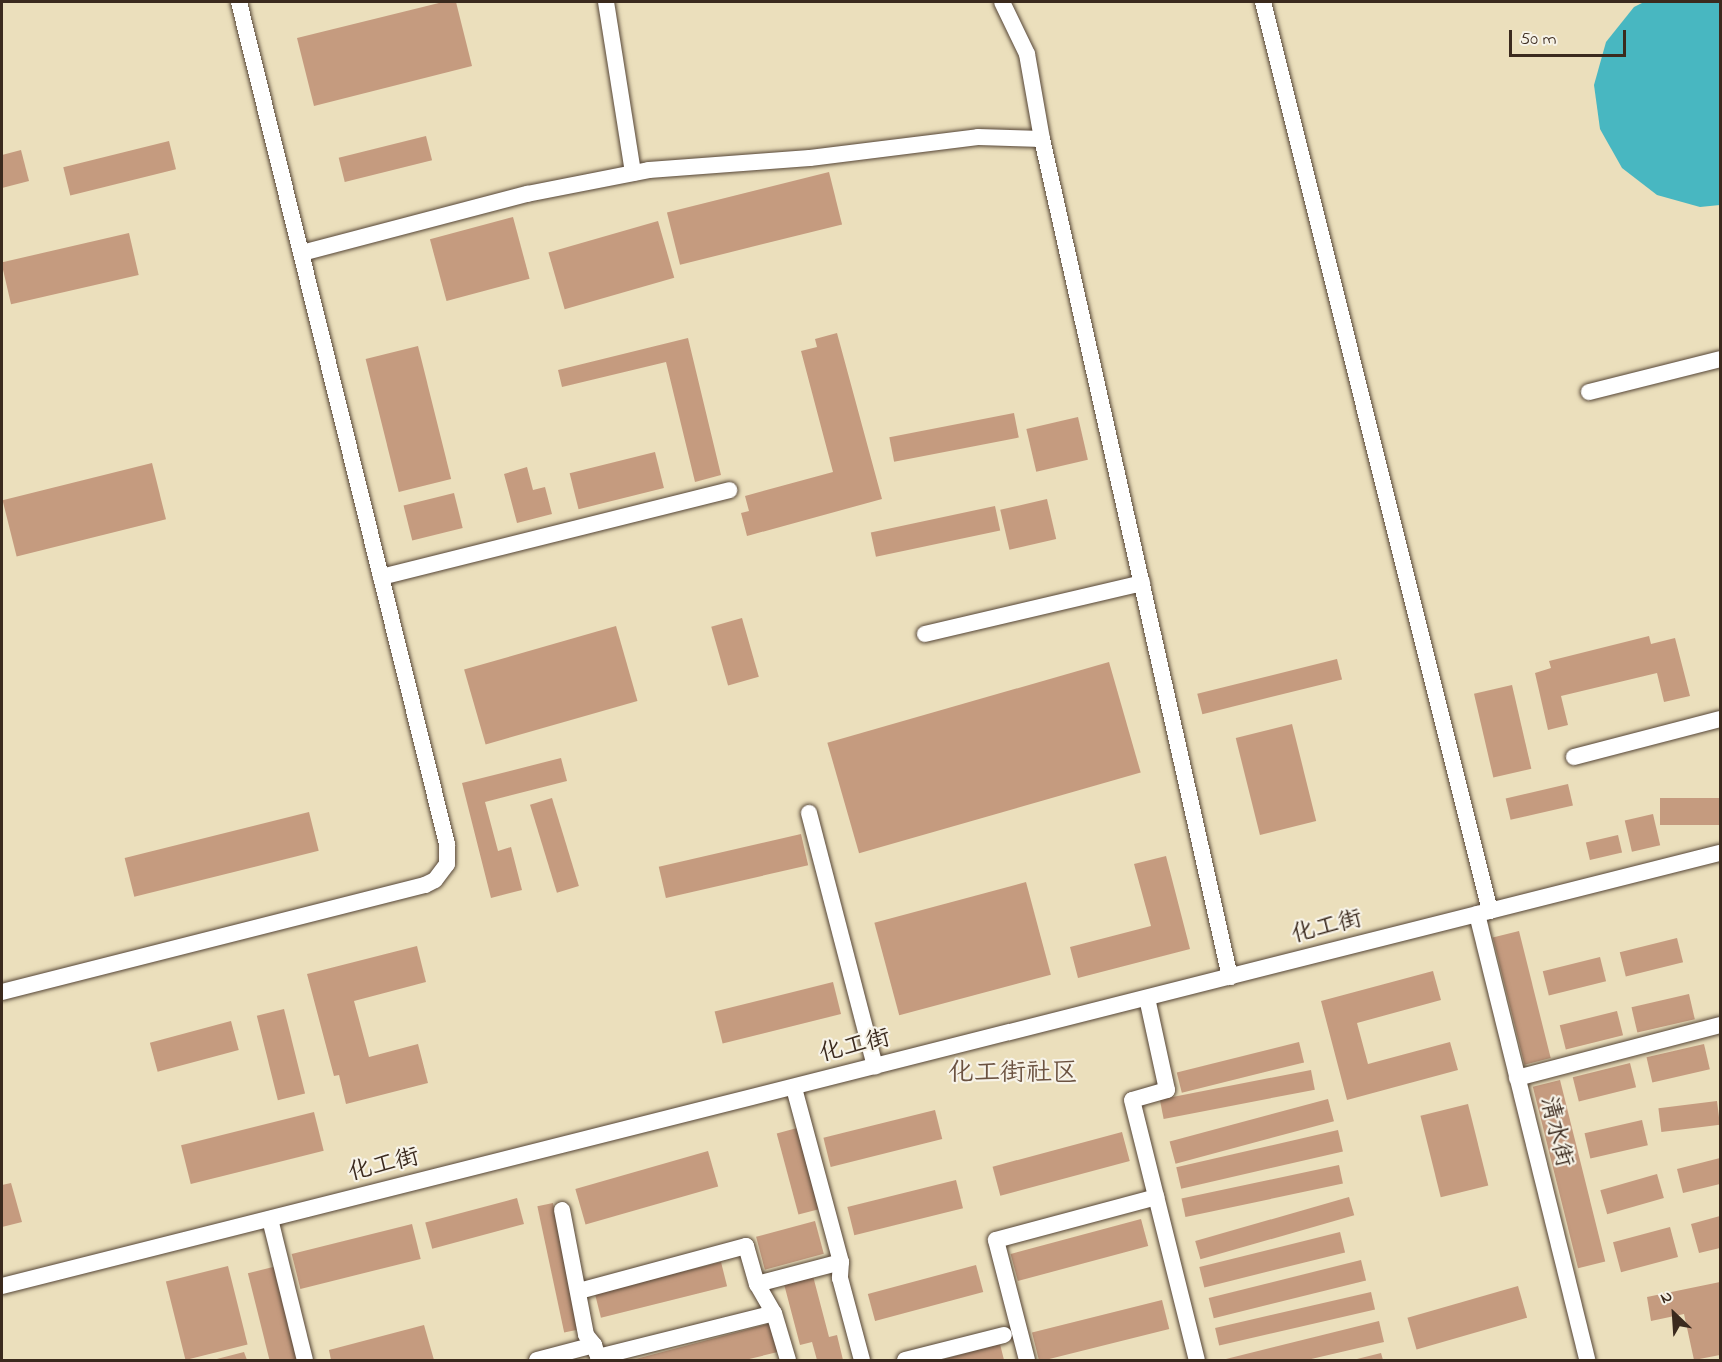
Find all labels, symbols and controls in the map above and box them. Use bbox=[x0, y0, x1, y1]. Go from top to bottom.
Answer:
scale bar bbox=[1512, 18, 1629, 56]
text: 50 m bbox=[1520, 27, 1557, 53]
street label: 化工街 bbox=[1289, 905, 1365, 951]
street label: 化工街 bbox=[817, 1024, 893, 1070]
district label: 化工街社区 bbox=[948, 1059, 1078, 1091]
street label: 清水街 bbox=[1532, 1094, 1578, 1170]
street label: 化工街 bbox=[346, 1143, 422, 1189]
north arrow bbox=[1644, 1284, 1704, 1344]
text: N bbox=[1656, 1285, 1676, 1311]

